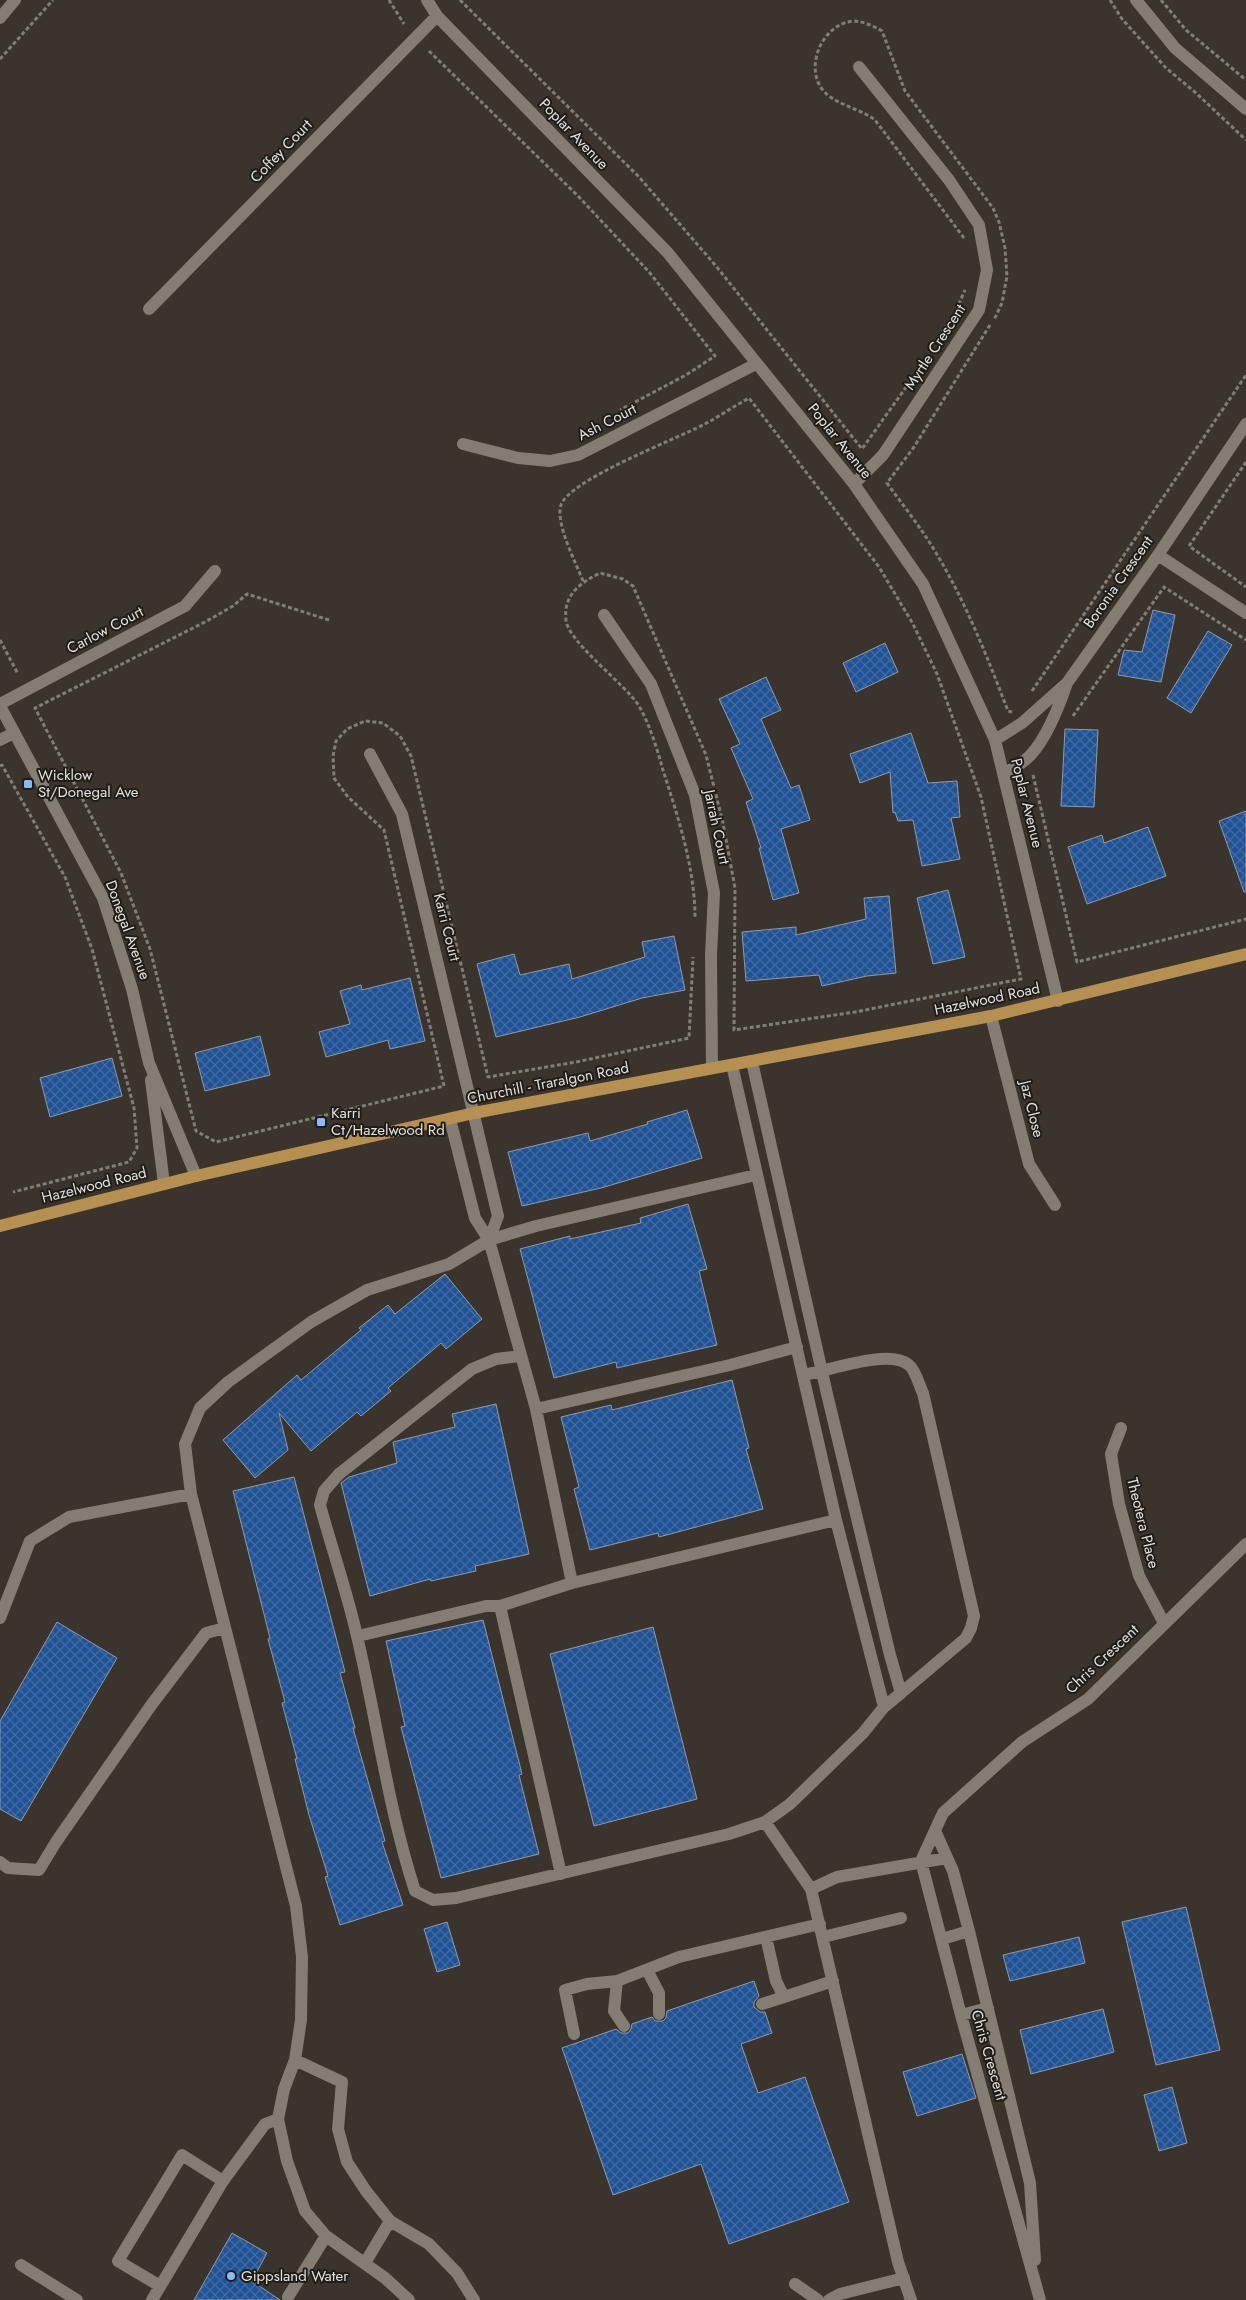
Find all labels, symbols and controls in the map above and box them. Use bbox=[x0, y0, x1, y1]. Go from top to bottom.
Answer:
street label: Poplar Avenue bbox=[534, 93, 614, 175]
street label: Coffey Court bbox=[245, 114, 317, 188]
street label: Myrtle Crescent bbox=[899, 299, 971, 394]
street label: Ash Court bbox=[574, 398, 641, 446]
street label: Poplar Avenue bbox=[803, 399, 878, 484]
street label: Boronia Crescent bbox=[1078, 531, 1158, 633]
street label: Carlow Court bbox=[63, 600, 148, 659]
street label: Poplar Avenue bbox=[1005, 756, 1049, 850]
place label: Wicklow St/Donegal Ave bbox=[38, 764, 139, 803]
marker: Wicklow St/Donegal Ave bbox=[22, 778, 34, 790]
street label: Jarrah Court bbox=[698, 786, 736, 867]
street label: Donegal Avenue bbox=[100, 877, 156, 983]
street label: Karri Court bbox=[428, 891, 466, 964]
street label: Hazelwood Road bbox=[932, 977, 1042, 1021]
street label: Churchill - Traralgon Road bbox=[465, 1057, 631, 1109]
street label: Jaz Close bbox=[1014, 1076, 1050, 1140]
place label: Karri Ct/Hazelwood Rd bbox=[331, 1102, 445, 1141]
marker: Karri Ct/Hazelwood Rd bbox=[315, 1116, 327, 1128]
street label: Hazelwood Road bbox=[39, 1161, 149, 1209]
street label: Theotera Place bbox=[1121, 1475, 1165, 1571]
street label: Chris Crescent bbox=[1060, 1619, 1144, 1699]
street label: Chris Crescent bbox=[966, 2007, 1013, 2103]
place label: Gippsland Water bbox=[241, 2265, 349, 2287]
marker: Gippsland Water bbox=[225, 2270, 237, 2282]

